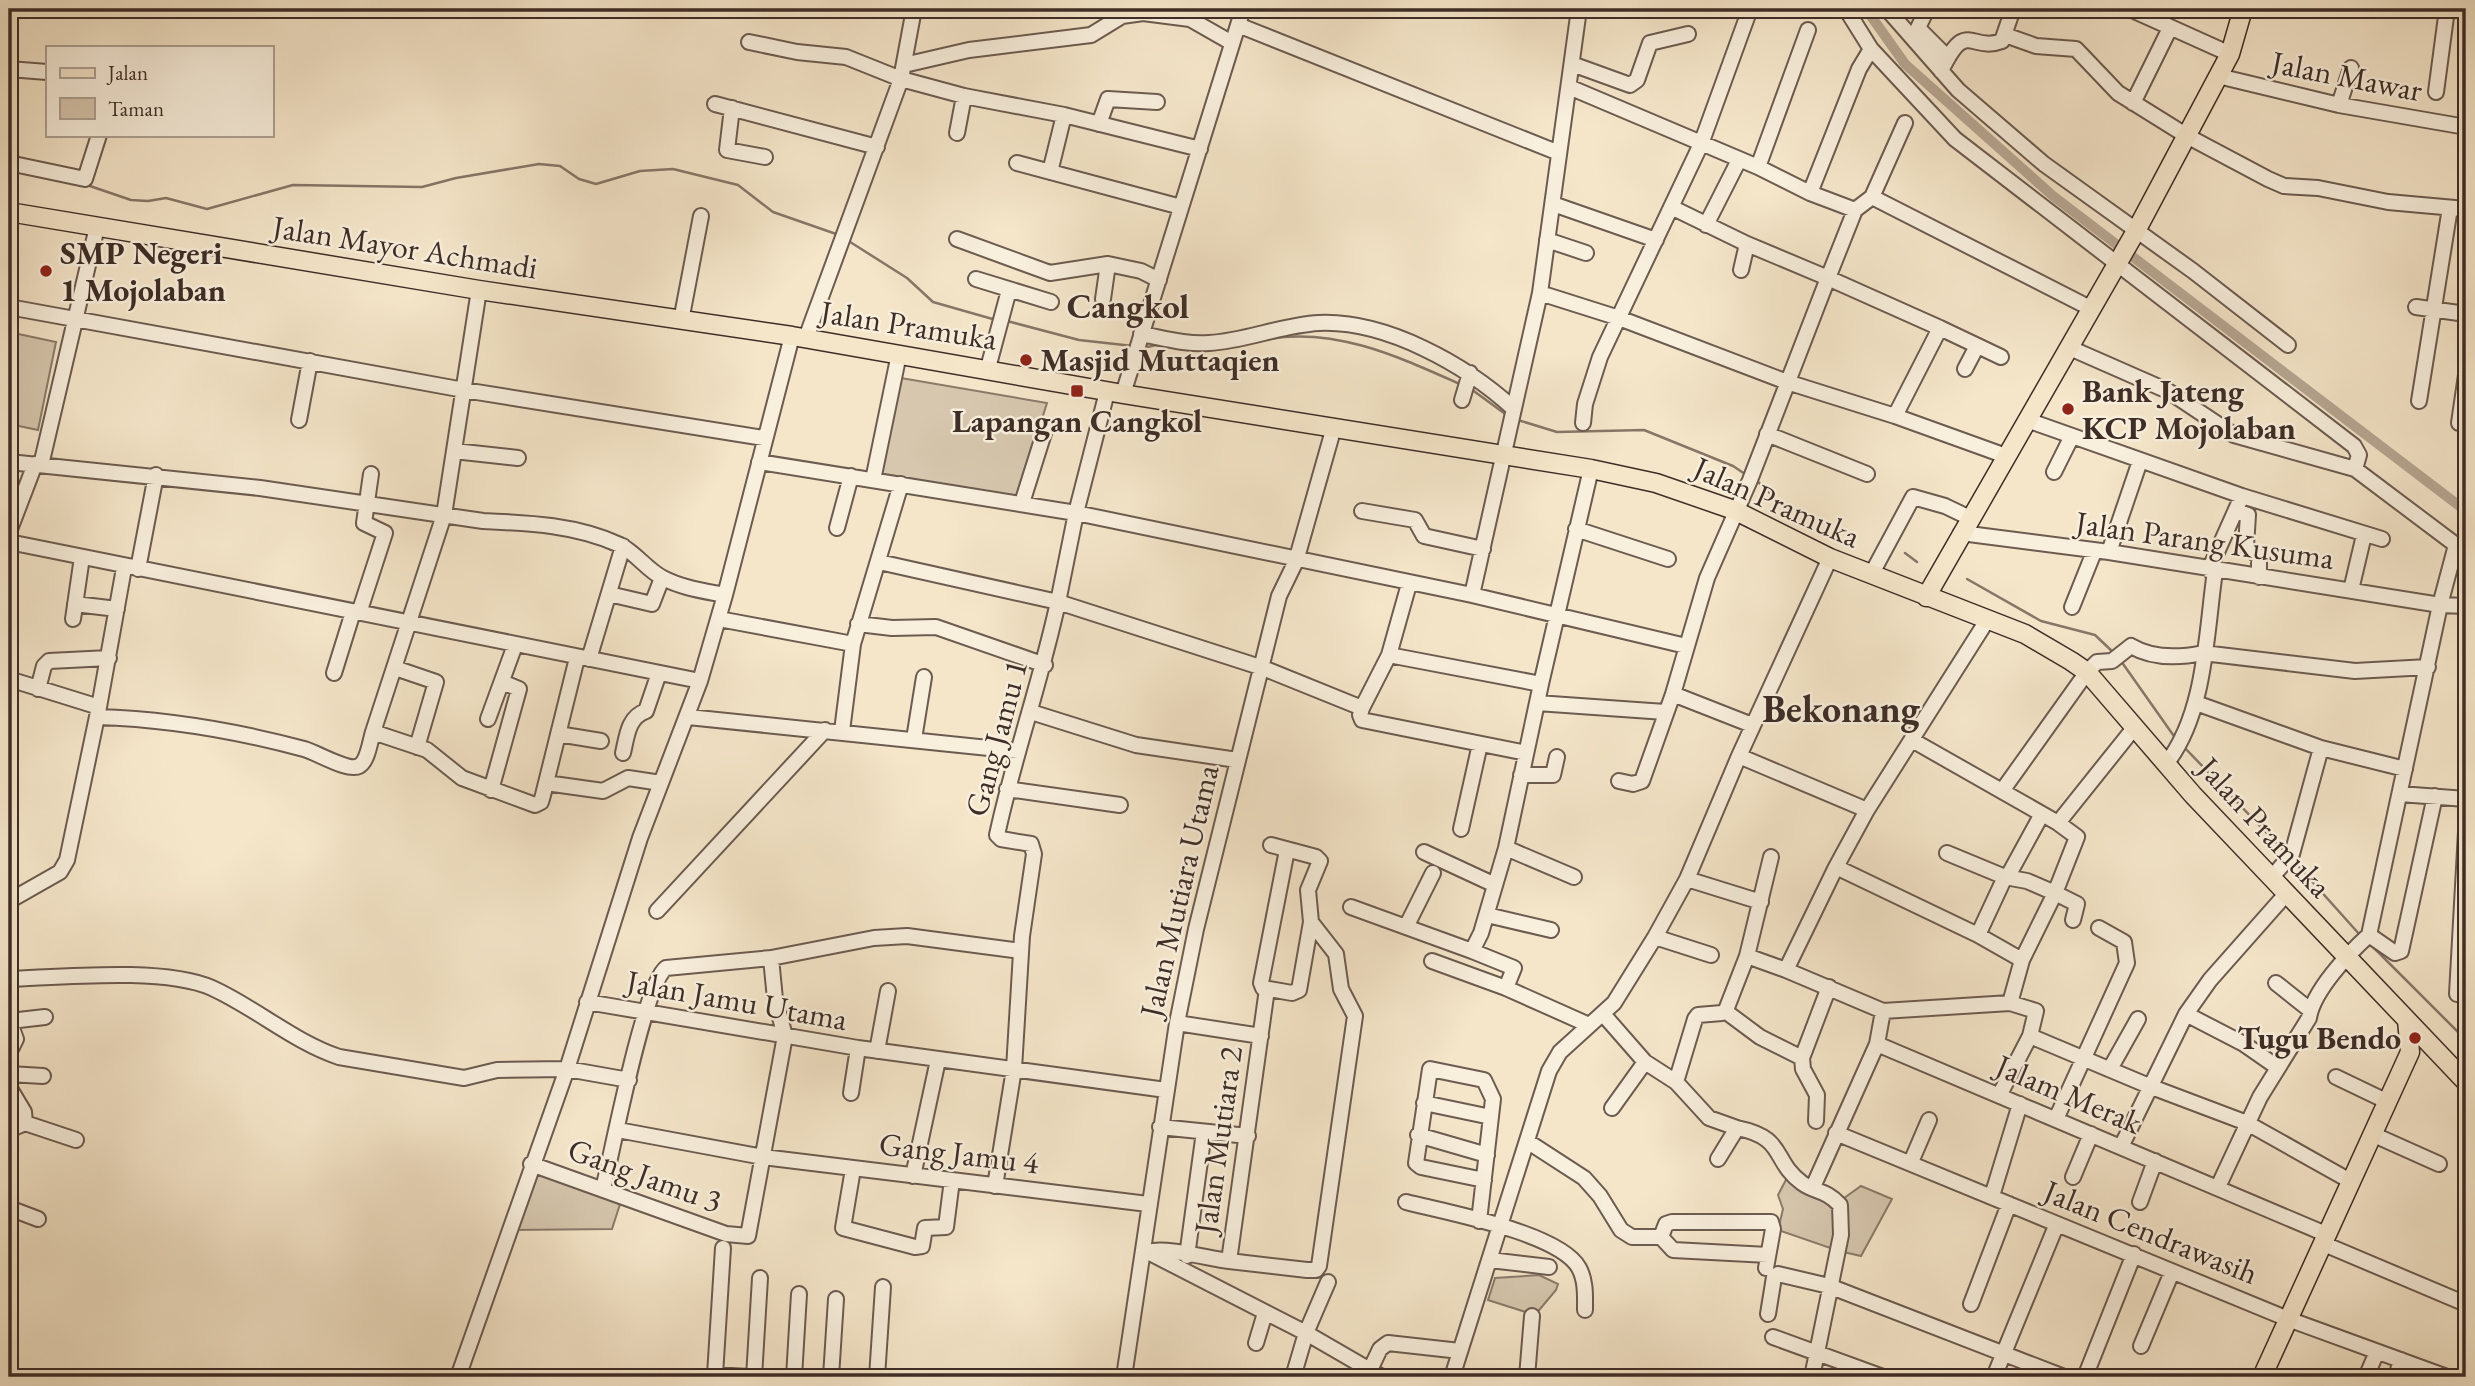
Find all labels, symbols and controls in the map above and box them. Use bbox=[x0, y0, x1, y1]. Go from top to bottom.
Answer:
street label: Jalan Mawar bbox=[2265, 40, 2426, 111]
legend bbox=[46, 46, 273, 136]
text: Jalan bbox=[106, 59, 148, 86]
text: Taman bbox=[108, 95, 164, 122]
street label: Jalan Mayor Achmadi bbox=[267, 205, 541, 289]
place label: SMP Negeri 1 Mojolaban bbox=[60, 232, 226, 311]
marker: SMP Negeri 1 Mojolaban bbox=[38, 263, 54, 279]
district label: Cangkol bbox=[1067, 283, 1189, 328]
street label: Jalan Pramuka bbox=[815, 290, 1000, 360]
place label: Masjid Muttaqien bbox=[1040, 339, 1280, 381]
marker: Masjid Muttaqien bbox=[1018, 352, 1034, 368]
place label: Bank Jateng KCP Mojolaban bbox=[2082, 370, 2296, 449]
marker: Lapangan Cangkol bbox=[1069, 383, 1085, 399]
place label: Lapangan Cangkol bbox=[952, 400, 1202, 442]
marker: Bank Jateng KCP Mojolaban bbox=[2060, 401, 2076, 417]
street label: Jalan Pramuka bbox=[1684, 445, 1867, 557]
street label: Jalan Parang Kusuma bbox=[2070, 501, 2337, 579]
street label: Gang Jamu 1 bbox=[955, 655, 1037, 821]
district label: Bekonang bbox=[1762, 684, 1921, 733]
street label: Jalan Pramuka bbox=[2187, 745, 2341, 907]
street label: Jalan Mutiara Utama bbox=[1129, 761, 1228, 1024]
street label: Jalan Jamu Utama bbox=[620, 959, 851, 1040]
place label: Tugu Bendo bbox=[2237, 1017, 2401, 1059]
marker: Tugu Bendo bbox=[2407, 1030, 2423, 1046]
street label: Jalan Mutiara 2 bbox=[1184, 1043, 1252, 1239]
street label: Jalam Merak bbox=[1987, 1043, 2149, 1144]
street label: Gang Jamu 4 bbox=[877, 1122, 1042, 1184]
street label: Gang Jamu 3 bbox=[562, 1128, 728, 1222]
street label: Jalan Cendrawasih bbox=[2035, 1169, 2264, 1294]

